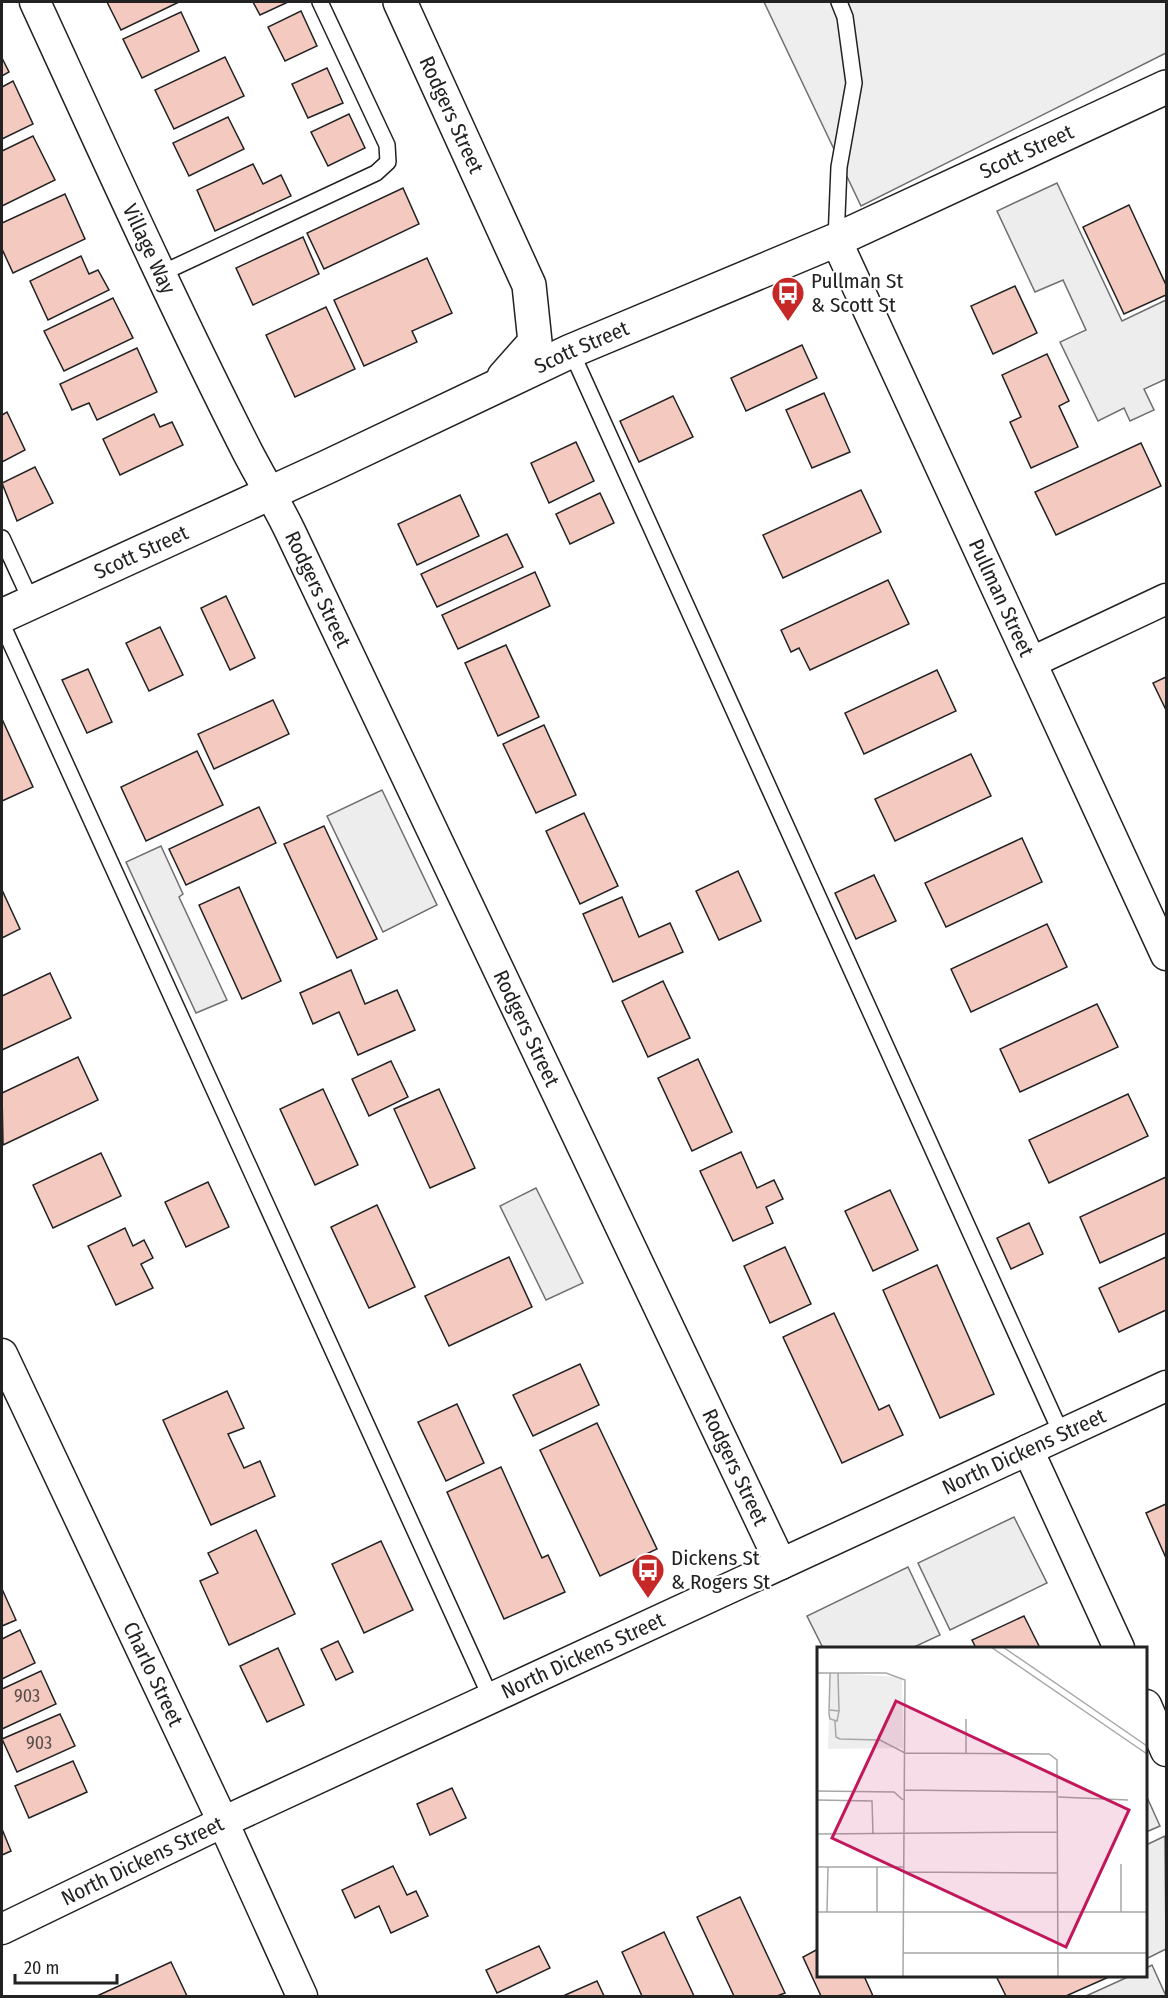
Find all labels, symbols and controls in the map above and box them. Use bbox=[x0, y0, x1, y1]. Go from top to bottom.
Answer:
street label: Rodgers Street bbox=[413, 52, 489, 178]
street label: Scott Street bbox=[975, 119, 1078, 185]
street label: Village Way bbox=[117, 200, 182, 299]
place label: Pullman St & Scott St bbox=[811, 268, 903, 318]
bus stop icon: Pullman St & Scott St bbox=[770, 275, 806, 322]
street label: Scott Street bbox=[530, 315, 633, 379]
street label: Scott Street bbox=[90, 519, 192, 585]
street label: Rodgers Street bbox=[279, 527, 357, 652]
street label: Pullman Street bbox=[963, 535, 1040, 661]
street label: Rodgers Street bbox=[488, 966, 565, 1091]
street label: North Dickens Street bbox=[938, 1403, 1110, 1501]
street label: Rodgers Street bbox=[696, 1405, 774, 1530]
place label: Dickens St & Rogers St bbox=[671, 1545, 770, 1595]
bus stop icon: Dickens St & Rogers St bbox=[630, 1552, 666, 1599]
street label: North Dickens Street bbox=[497, 1607, 669, 1705]
street label: Charlo Street bbox=[117, 1618, 189, 1731]
inset map bbox=[817, 1647, 1147, 1977]
house number: 903 bbox=[14, 1685, 40, 1707]
house number: 903 bbox=[26, 1732, 52, 1754]
street label: North Dickens Street bbox=[57, 1811, 228, 1911]
scale bar bbox=[15, 1947, 117, 1985]
text: 20 m bbox=[24, 1957, 59, 1979]

